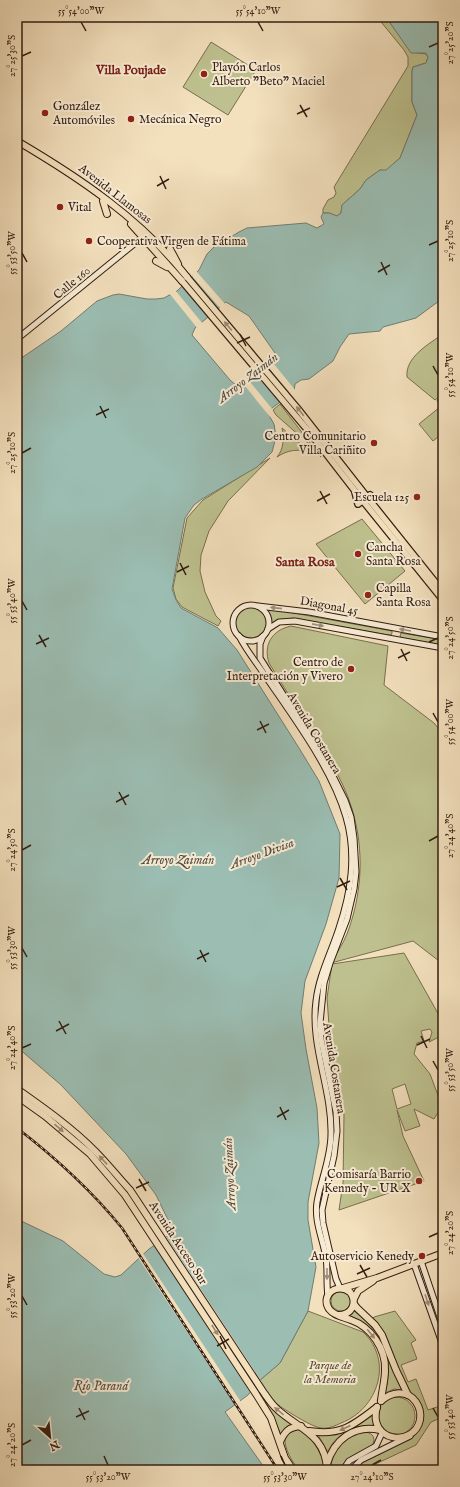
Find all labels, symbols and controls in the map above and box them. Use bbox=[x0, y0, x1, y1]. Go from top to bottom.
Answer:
text: 55°54'00"W bbox=[58, 5, 104, 18]
text: 55°54'10"W bbox=[236, 5, 281, 18]
text: 27°25'20"S bbox=[444, 21, 457, 65]
text: 27°25'30"S bbox=[6, 35, 19, 77]
place label: Playón Carlos Alberto "Beto" Maciel bbox=[211, 60, 326, 89]
district label: Villa Poujade bbox=[95, 62, 166, 79]
marker: Playón Carlos Alberto "Beto" Maciel bbox=[199, 69, 209, 79]
place label: González Automóviles bbox=[52, 99, 115, 128]
marker: González Automóviles bbox=[40, 108, 50, 118]
place label: Mecánica Negro bbox=[139, 112, 222, 127]
marker: Mecánica Negro bbox=[126, 114, 136, 124]
street label: Avenida Llamosas bbox=[75, 160, 155, 227]
place label: Vital bbox=[67, 200, 92, 215]
marker: Vital bbox=[55, 202, 65, 212]
text: 27°25'10"S bbox=[444, 220, 457, 262]
text: 55°53'50"W bbox=[6, 231, 19, 275]
place label: Cooperativa Virgen de Fátima bbox=[97, 234, 247, 250]
marker: Cooperativa Virgen de Fátima bbox=[84, 236, 94, 246]
street label: Calle 160 bbox=[50, 263, 94, 303]
one-way arrow bbox=[224, 321, 233, 332]
water label: Arroyo Zaimán bbox=[213, 349, 282, 409]
text: 55°54'10"W bbox=[444, 352, 457, 397]
one-way arrow bbox=[295, 406, 304, 417]
place label: Centro Comunitario Villa Cariñito bbox=[265, 429, 367, 458]
text: 27°25'10"S bbox=[6, 432, 19, 474]
marker: Centro Comunitario Villa Cariñito bbox=[369, 438, 379, 448]
place label: Escuela 125 bbox=[354, 490, 410, 505]
marker: Escuela 125 bbox=[412, 492, 422, 502]
place label: Cancha Santa Rosa bbox=[366, 540, 421, 569]
marker: Cancha Santa Rosa bbox=[353, 549, 363, 559]
district label: Santa Rosa bbox=[275, 554, 335, 571]
text: 55°53'40"W bbox=[6, 578, 19, 623]
place label: Capilla Santa Rosa bbox=[376, 581, 431, 610]
marker: Capilla Santa Rosa bbox=[363, 590, 373, 600]
street label: Diagonal 45 bbox=[299, 594, 360, 619]
one-way arrow bbox=[270, 605, 283, 611]
text: 27°24'50"S bbox=[444, 616, 457, 660]
one-way arrow bbox=[312, 623, 324, 629]
one-way arrow bbox=[398, 627, 411, 633]
place label: Centro de Interpretación y Vivero bbox=[227, 655, 344, 685]
marker: Centro de Interpretación y Vivero bbox=[346, 664, 356, 674]
street label: Avenida Costanera bbox=[283, 689, 345, 777]
text: 55°54'00"W bbox=[444, 699, 457, 745]
text: 27°24'40"S bbox=[444, 814, 457, 858]
text: 27°24'50"S bbox=[6, 828, 19, 872]
water label: Arroyo Divisa bbox=[226, 834, 297, 874]
water label: Arroyo Zaimán bbox=[140, 852, 214, 870]
text: 55°53'30"W bbox=[6, 926, 19, 970]
street label: Avenida Costanera bbox=[319, 1020, 349, 1116]
text: 27°24'40"S bbox=[6, 1026, 19, 1070]
text: 55°53'50"W bbox=[444, 1048, 457, 1092]
one-way arrow bbox=[54, 1123, 65, 1132]
water label: Arroyo Zaimán bbox=[220, 1137, 241, 1213]
one-way arrow bbox=[99, 1155, 108, 1165]
place label: Comisaría Barrio Kennedy - UR X bbox=[324, 1167, 412, 1196]
marker: Comisaría Barrio Kennedy - UR X bbox=[414, 1176, 424, 1186]
street label: Avenida Acceso Sur bbox=[145, 1198, 211, 1288]
text: 27°24'20"S bbox=[444, 1211, 457, 1255]
place label: Autoservicio Kenedy bbox=[310, 1249, 414, 1264]
marker: Autoservicio Kenedy bbox=[417, 1251, 427, 1261]
one-way arrow bbox=[324, 1268, 330, 1281]
text: 55°53'20"W bbox=[6, 1273, 19, 1318]
one-way arrow bbox=[424, 1295, 430, 1307]
one-way arrow bbox=[211, 1325, 219, 1335]
one-way arrow bbox=[367, 1329, 376, 1340]
park label: Parque de la Memoria bbox=[304, 1358, 356, 1387]
water label: Río Paraná bbox=[74, 1378, 129, 1395]
text: 55°53'40"W bbox=[444, 1394, 457, 1439]
one-way arrow bbox=[274, 1406, 285, 1415]
north arrow bbox=[30, 1417, 70, 1457]
text: 27°24'20"S bbox=[6, 1423, 19, 1467]
one-way arrow bbox=[340, 1425, 351, 1431]
text: N bbox=[46, 1436, 62, 1454]
text: 55°53'20"W bbox=[86, 1471, 131, 1484]
text: 55°53'30"W bbox=[263, 1471, 307, 1484]
text: 27°24'10"S bbox=[350, 1471, 394, 1484]

